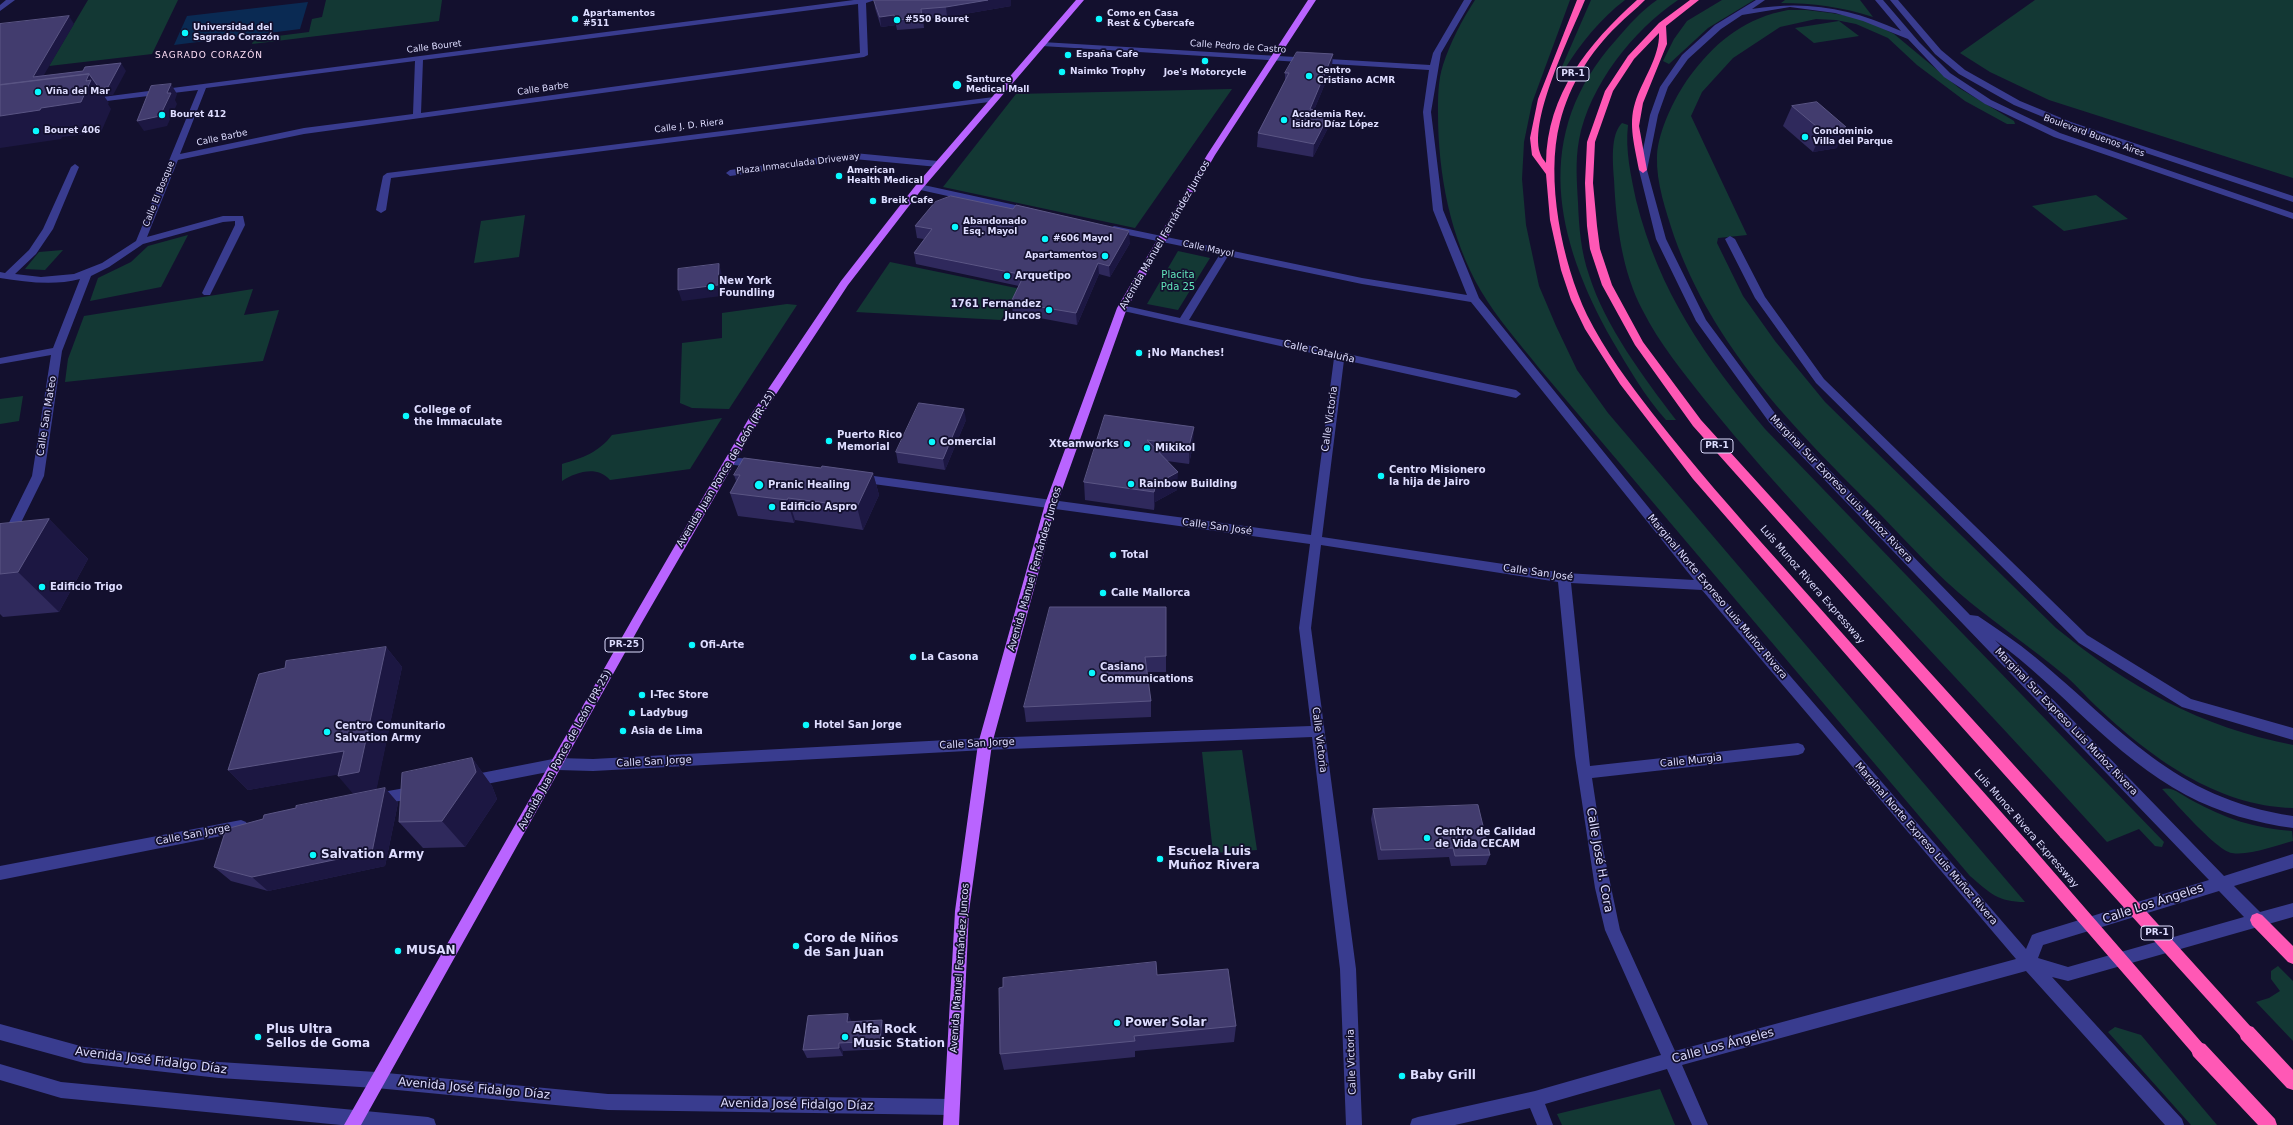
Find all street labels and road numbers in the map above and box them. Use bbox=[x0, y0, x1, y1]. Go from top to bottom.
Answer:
street label: Calle Bouret bbox=[406, 38, 462, 56]
street label: Calle Pedro de Castro bbox=[1189, 38, 1287, 56]
road number: PR-1 bbox=[1557, 67, 1589, 81]
street label: Calle Barbe bbox=[517, 80, 569, 98]
street label: Boulevard Buenos Aires bbox=[2042, 113, 2146, 159]
street label: Calle J. D. Riera bbox=[654, 116, 724, 136]
street label: Calle Barbe bbox=[196, 127, 248, 149]
street label: Plaza Inmaculada Driveway bbox=[736, 151, 860, 177]
street label: Avenida Manuel Fernández Juncos bbox=[1117, 158, 1213, 312]
street label: Calle El Bosque bbox=[141, 160, 177, 228]
street label: Calle Mayol bbox=[1182, 238, 1234, 260]
street label: Calle Cataluña bbox=[1282, 338, 1356, 366]
street label: Calle San Mateo bbox=[35, 375, 59, 457]
street label: Calle Victoria bbox=[1319, 386, 1341, 452]
street label: Avenida Juan Ponce de León (PR-25) bbox=[674, 389, 778, 549]
street label: Marginal Sur Expreso Luis Muñoz Rivera bbox=[1767, 413, 1915, 565]
road number: PR-1 bbox=[1701, 439, 1733, 453]
street label: Avenida Manuel Fernández Juncos bbox=[1006, 486, 1064, 652]
street label: Marginal Norte Expreso Luis Muñoz Rivera bbox=[1645, 512, 1789, 682]
street label: Calle San José bbox=[1181, 516, 1253, 538]
street label: Luis Munoz Rivera Expressway bbox=[1757, 523, 1867, 647]
street label: Calle San José bbox=[1502, 562, 1574, 584]
road number: PR-25 bbox=[605, 638, 643, 652]
street label: Marginal Sur Expreso Luis Muñoz Rivera bbox=[1992, 646, 2140, 798]
street label: Avenida Juan Ponce de León (PR-25) bbox=[516, 668, 614, 832]
street label: Calle Victoria bbox=[1309, 707, 1329, 773]
street label: Calle San Jorge bbox=[939, 736, 1015, 752]
street label: Calle Murgia bbox=[1659, 752, 1723, 770]
street label: Calle San Jorge bbox=[616, 754, 692, 770]
street label: Marginal Norte Expreso Luis Muñoz Rivera bbox=[1852, 760, 2000, 928]
street label: Luis Munoz Rivera Expressway bbox=[1971, 767, 2081, 891]
street label: Calle José H. Cora bbox=[1583, 806, 1615, 914]
street label: Calle San Jorge bbox=[155, 822, 231, 848]
street label: Calle Los Ángeles bbox=[2101, 881, 2205, 927]
street label: Avenida Manuel Fernández Juncos bbox=[948, 883, 972, 1053]
road number: PR-1 bbox=[2141, 926, 2173, 940]
street label: Calle Los Ángeles bbox=[1670, 1025, 1776, 1067]
street label: Calle Victoria bbox=[1345, 1029, 1359, 1095]
street label: Avenida José Fidalgo Díaz bbox=[74, 1045, 228, 1077]
street label: Avenida José Fidalgo Díaz bbox=[397, 1075, 551, 1103]
street label: Avenida José Fidalgo Díaz bbox=[721, 1096, 873, 1114]

